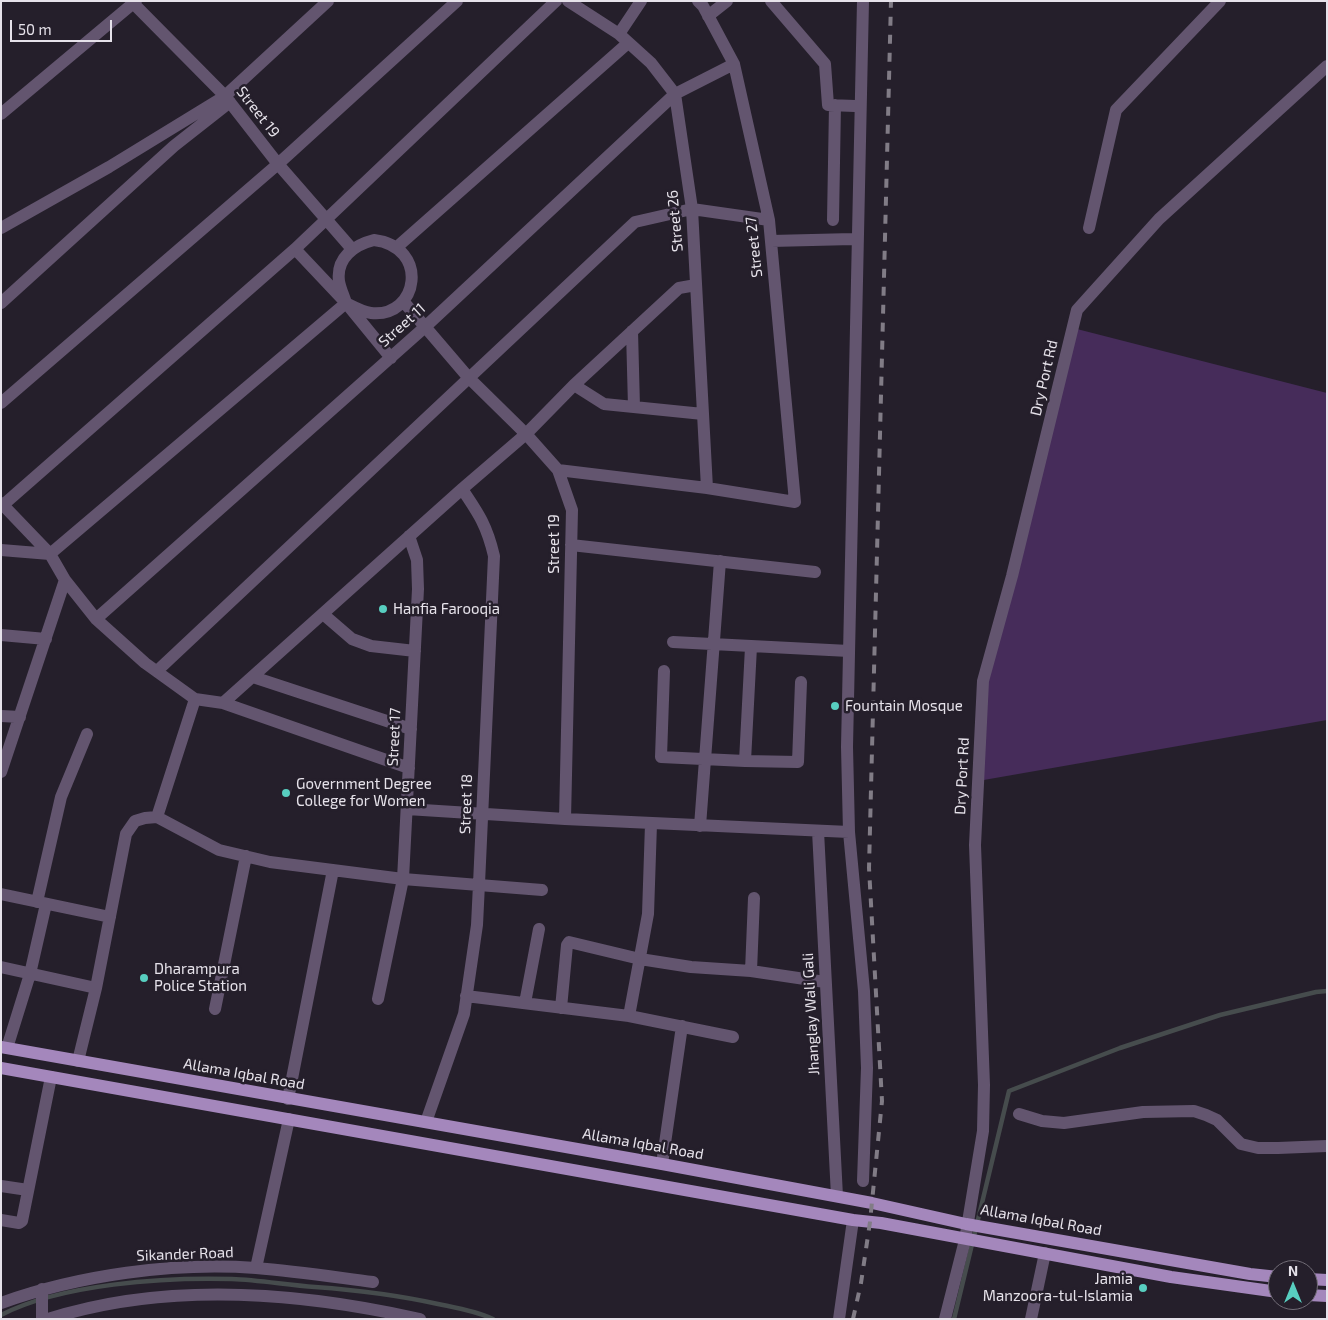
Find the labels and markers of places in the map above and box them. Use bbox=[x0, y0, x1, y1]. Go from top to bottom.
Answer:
place label: Hanfia Farooqia bbox=[393, 600, 500, 618]
marker: Hanfia Farooqia bbox=[377, 603, 389, 615]
place label: Fountain Mosque bbox=[845, 697, 963, 715]
marker: Fountain Mosque bbox=[829, 700, 841, 712]
place label: Government Degree College for Women bbox=[296, 775, 432, 810]
marker: Government Degree College for Women bbox=[280, 787, 292, 799]
place label: Dharampura Police Station bbox=[154, 960, 247, 995]
marker: Dharampura Police Station bbox=[138, 972, 150, 984]
place label: Jamia Manzoora-tul-Islamia bbox=[983, 1270, 1133, 1305]
marker: Jamia Manzoora-tul-Islamia bbox=[1137, 1282, 1149, 1294]

